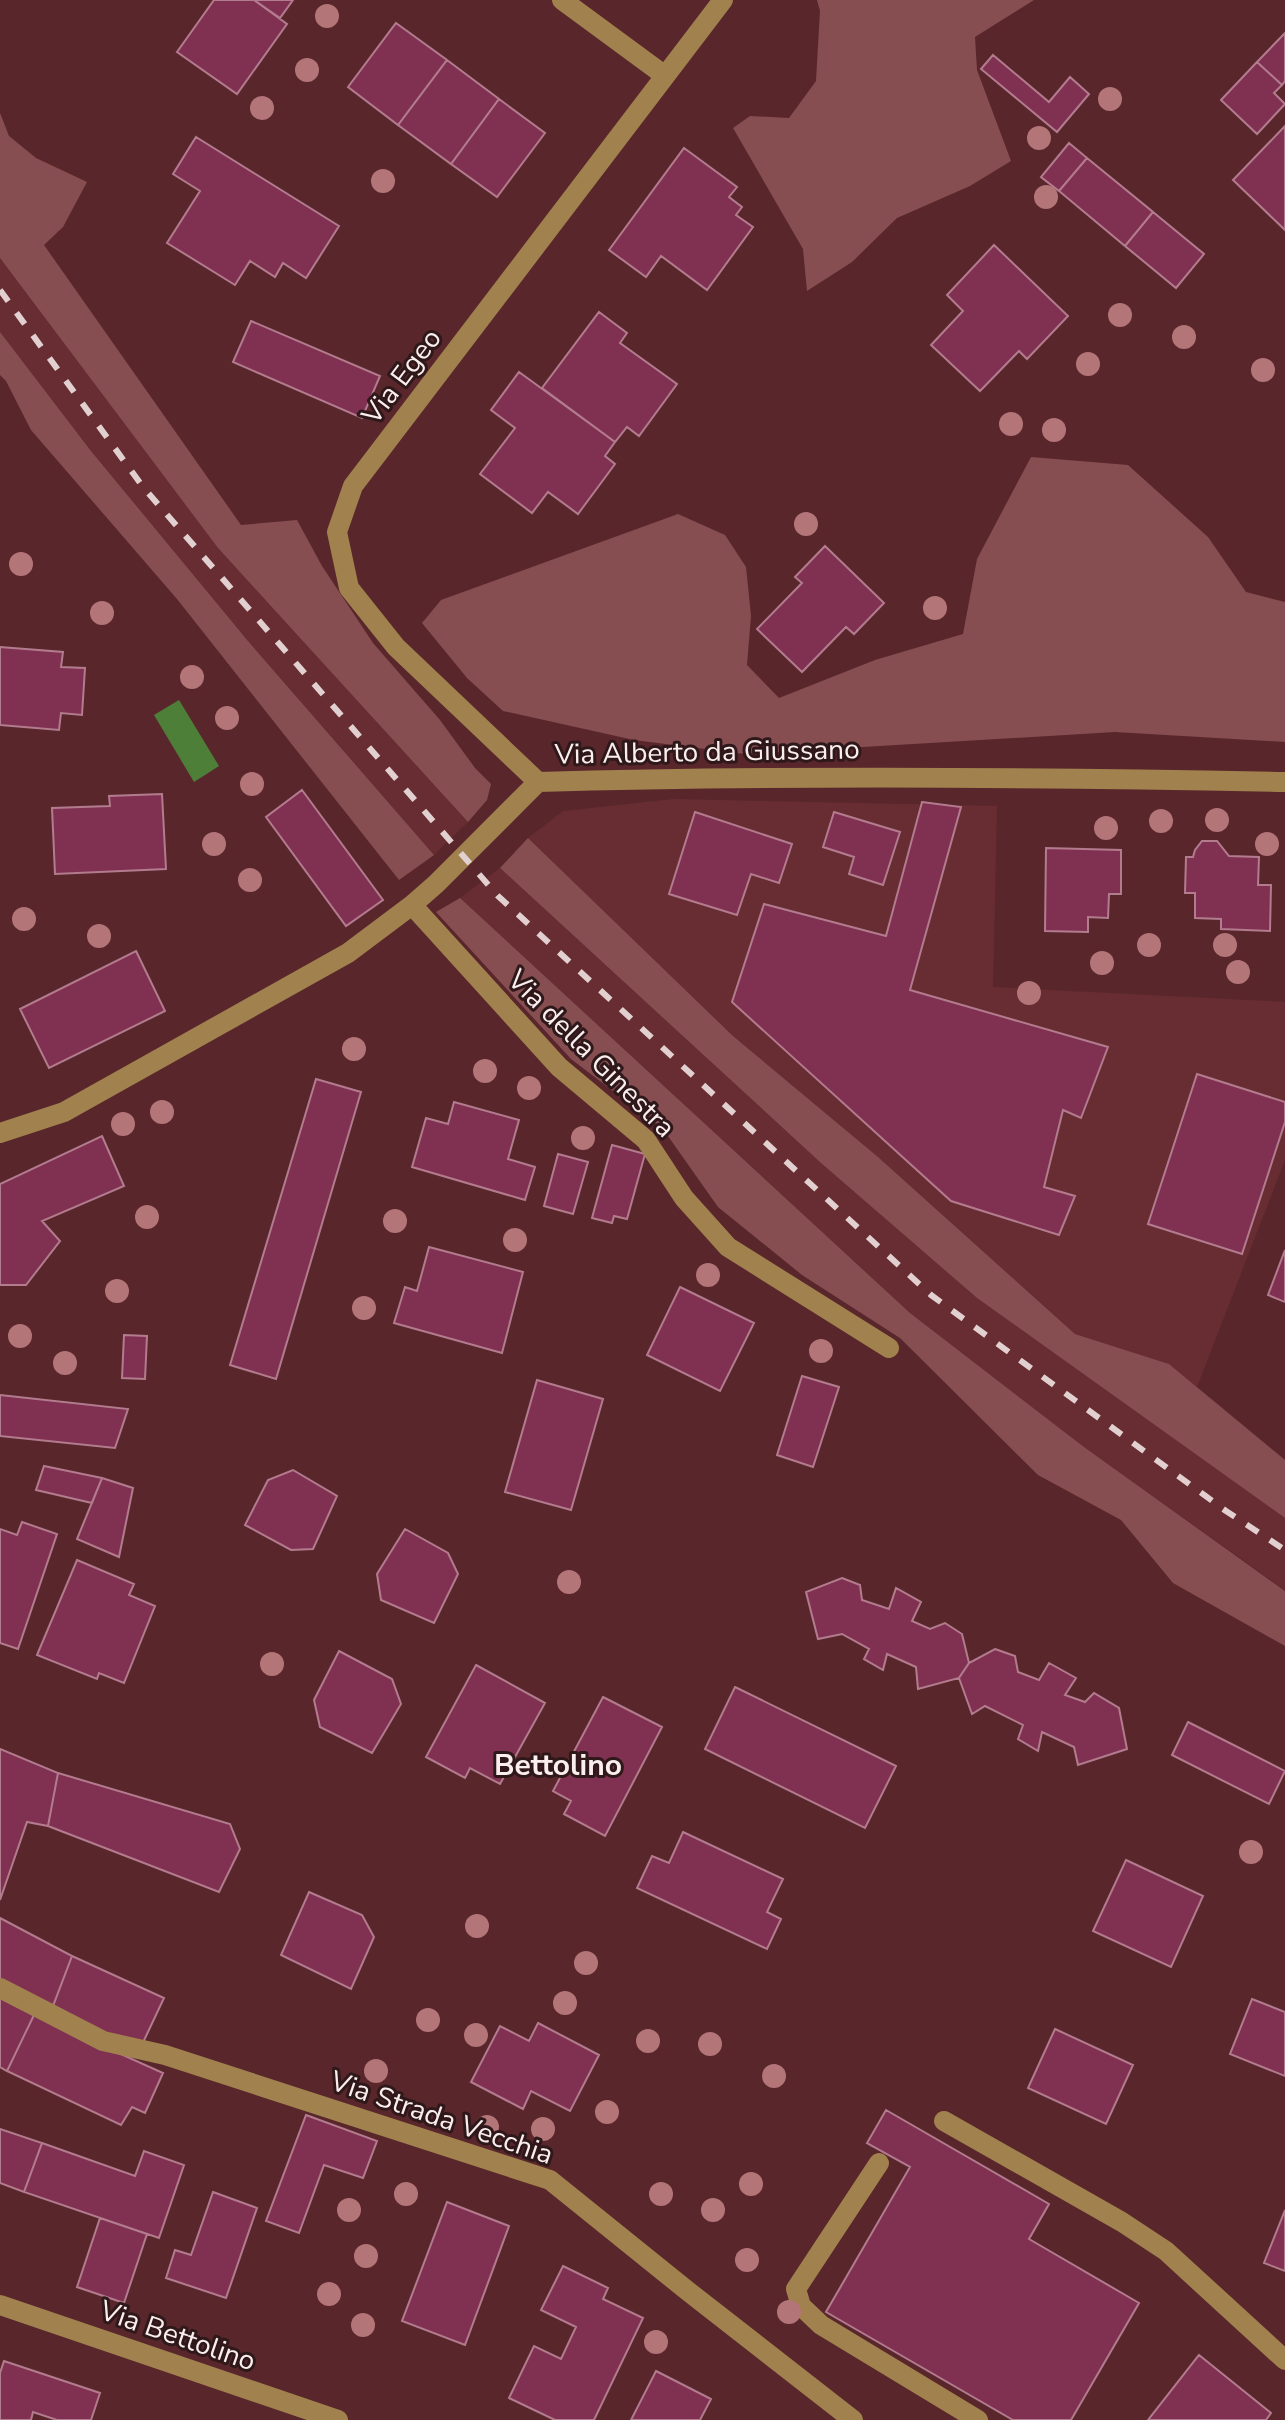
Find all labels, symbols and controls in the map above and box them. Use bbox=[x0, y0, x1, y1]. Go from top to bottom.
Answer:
street label: Via Egeo bbox=[353, 321, 450, 433]
street label: Via Alberto da Giussano bbox=[553, 730, 860, 774]
street label: Via della Ginestra bbox=[498, 961, 684, 1146]
district label: Bettolino bbox=[494, 1745, 622, 1786]
street label: Via Strada Vecchia bbox=[324, 2062, 558, 2174]
street label: Via Bettolino bbox=[94, 2291, 261, 2380]

